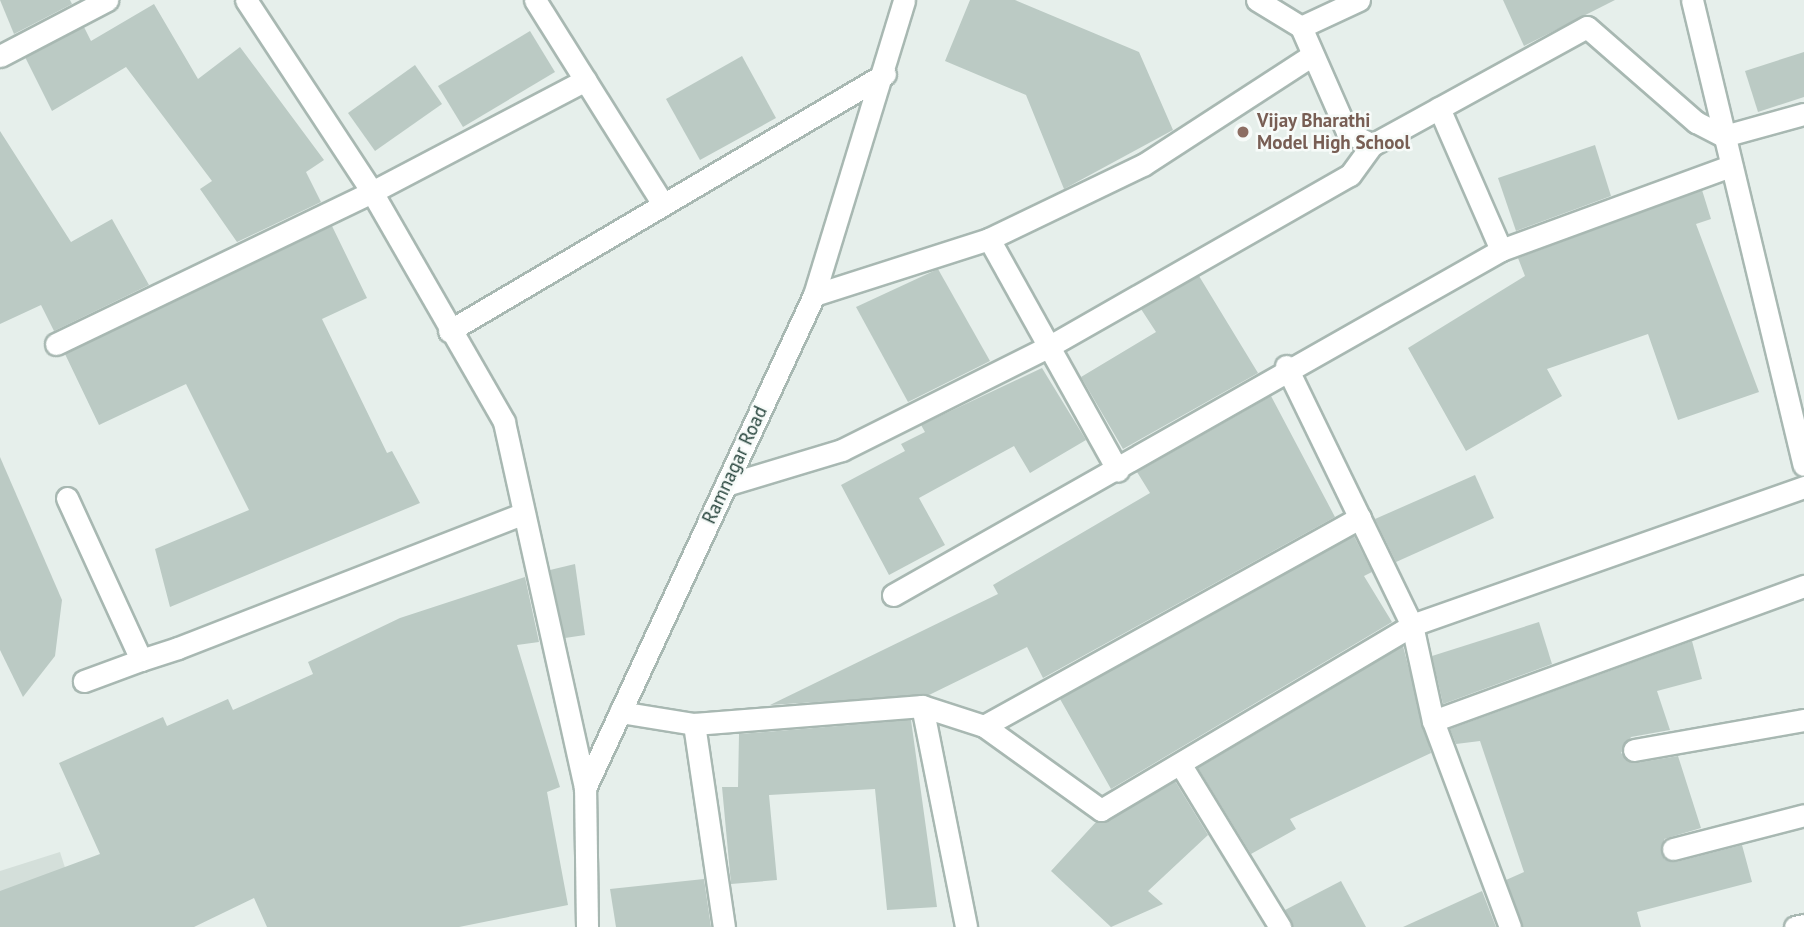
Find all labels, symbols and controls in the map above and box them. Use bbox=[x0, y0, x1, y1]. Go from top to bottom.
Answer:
place label: Vijay Bharathi Model High School bbox=[1257, 110, 1410, 154]
marker: Vijay Bharathi Model High School bbox=[1235, 124, 1251, 140]
street label: Ramnagar Road bbox=[698, 403, 772, 527]

